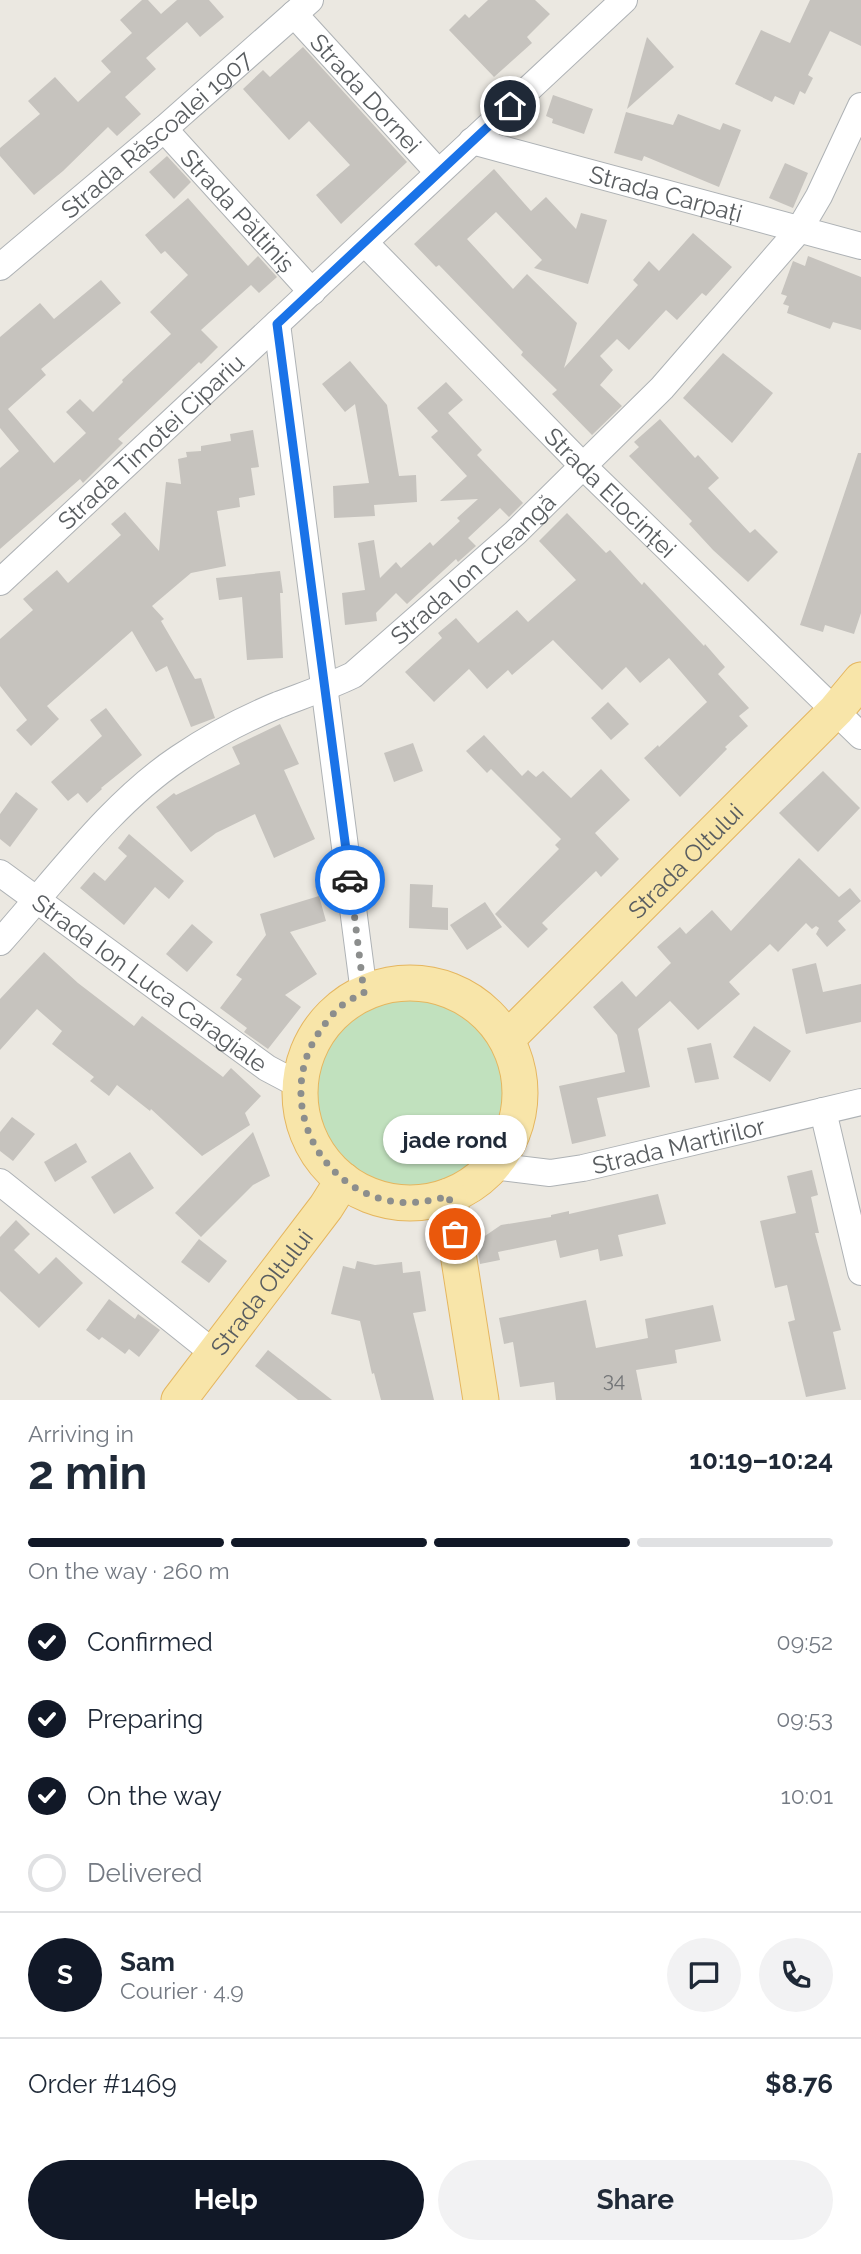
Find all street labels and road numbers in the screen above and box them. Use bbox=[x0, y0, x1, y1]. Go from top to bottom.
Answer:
street label: Strada Dornei bbox=[304, 27, 428, 159]
street label: Strada Răscoalei 1907 bbox=[55, 44, 258, 224]
street label: Strada Păltiniș bbox=[175, 143, 301, 278]
street label: Strada Carpați bbox=[586, 159, 746, 228]
street label: Strada Timotei Cipariu bbox=[51, 348, 250, 535]
street label: Strada Elocinței bbox=[539, 421, 682, 563]
street label: Strada Ion Creangă bbox=[384, 487, 561, 650]
street label: Strada Oltului bbox=[622, 797, 749, 924]
street label: Strada Ion Luca Caragiale bbox=[27, 887, 273, 1078]
street label: Strada Martirilor bbox=[589, 1111, 768, 1180]
street label: Strada Oltului bbox=[204, 1223, 319, 1361]

